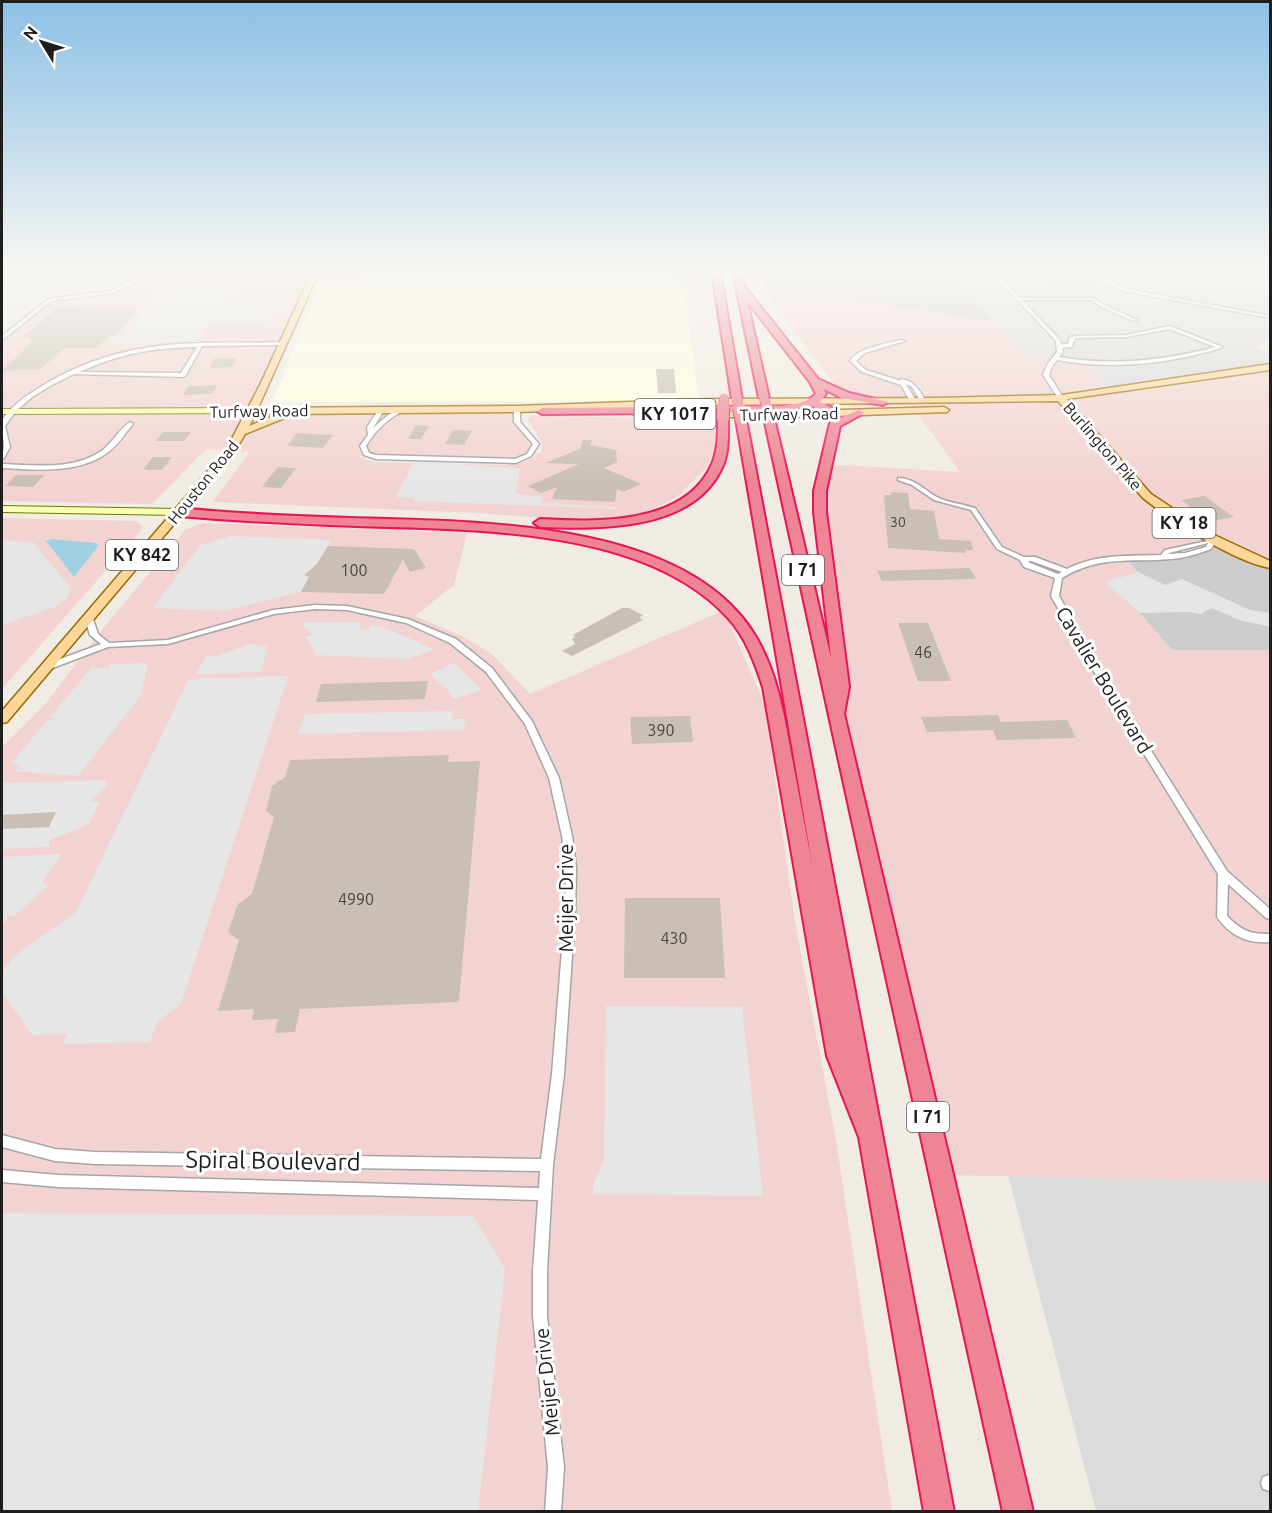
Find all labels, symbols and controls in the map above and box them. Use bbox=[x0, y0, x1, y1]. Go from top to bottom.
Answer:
north arrow bbox=[12, 12, 72, 72]
text: N bbox=[19, 23, 41, 43]
street label: Burlington Pike bbox=[1060, 398, 1146, 494]
road number: KY 1017 bbox=[634, 399, 716, 429]
street label: Turfway Road bbox=[209, 401, 309, 421]
street label: Turfway Road bbox=[739, 404, 839, 424]
street label: Houston Road bbox=[164, 437, 242, 527]
road number: KY 18 bbox=[1152, 508, 1216, 538]
house number: 30 bbox=[890, 514, 906, 530]
road number: KY 842 bbox=[106, 540, 178, 570]
road number: I 71 bbox=[782, 555, 824, 585]
house number: 100 bbox=[340, 561, 368, 579]
street label: Cavalier Boulevard bbox=[1052, 602, 1157, 757]
house number: 46 bbox=[914, 643, 932, 661]
house number: 390 bbox=[647, 721, 675, 739]
street label: Meijer Drive bbox=[554, 844, 577, 952]
house number: 4990 bbox=[338, 890, 374, 908]
house number: 430 bbox=[660, 929, 688, 947]
road number: I 71 bbox=[907, 1102, 949, 1132]
street label: Spiral Boulevard bbox=[185, 1145, 361, 1176]
street label: Meijer Drive bbox=[529, 1327, 564, 1437]

